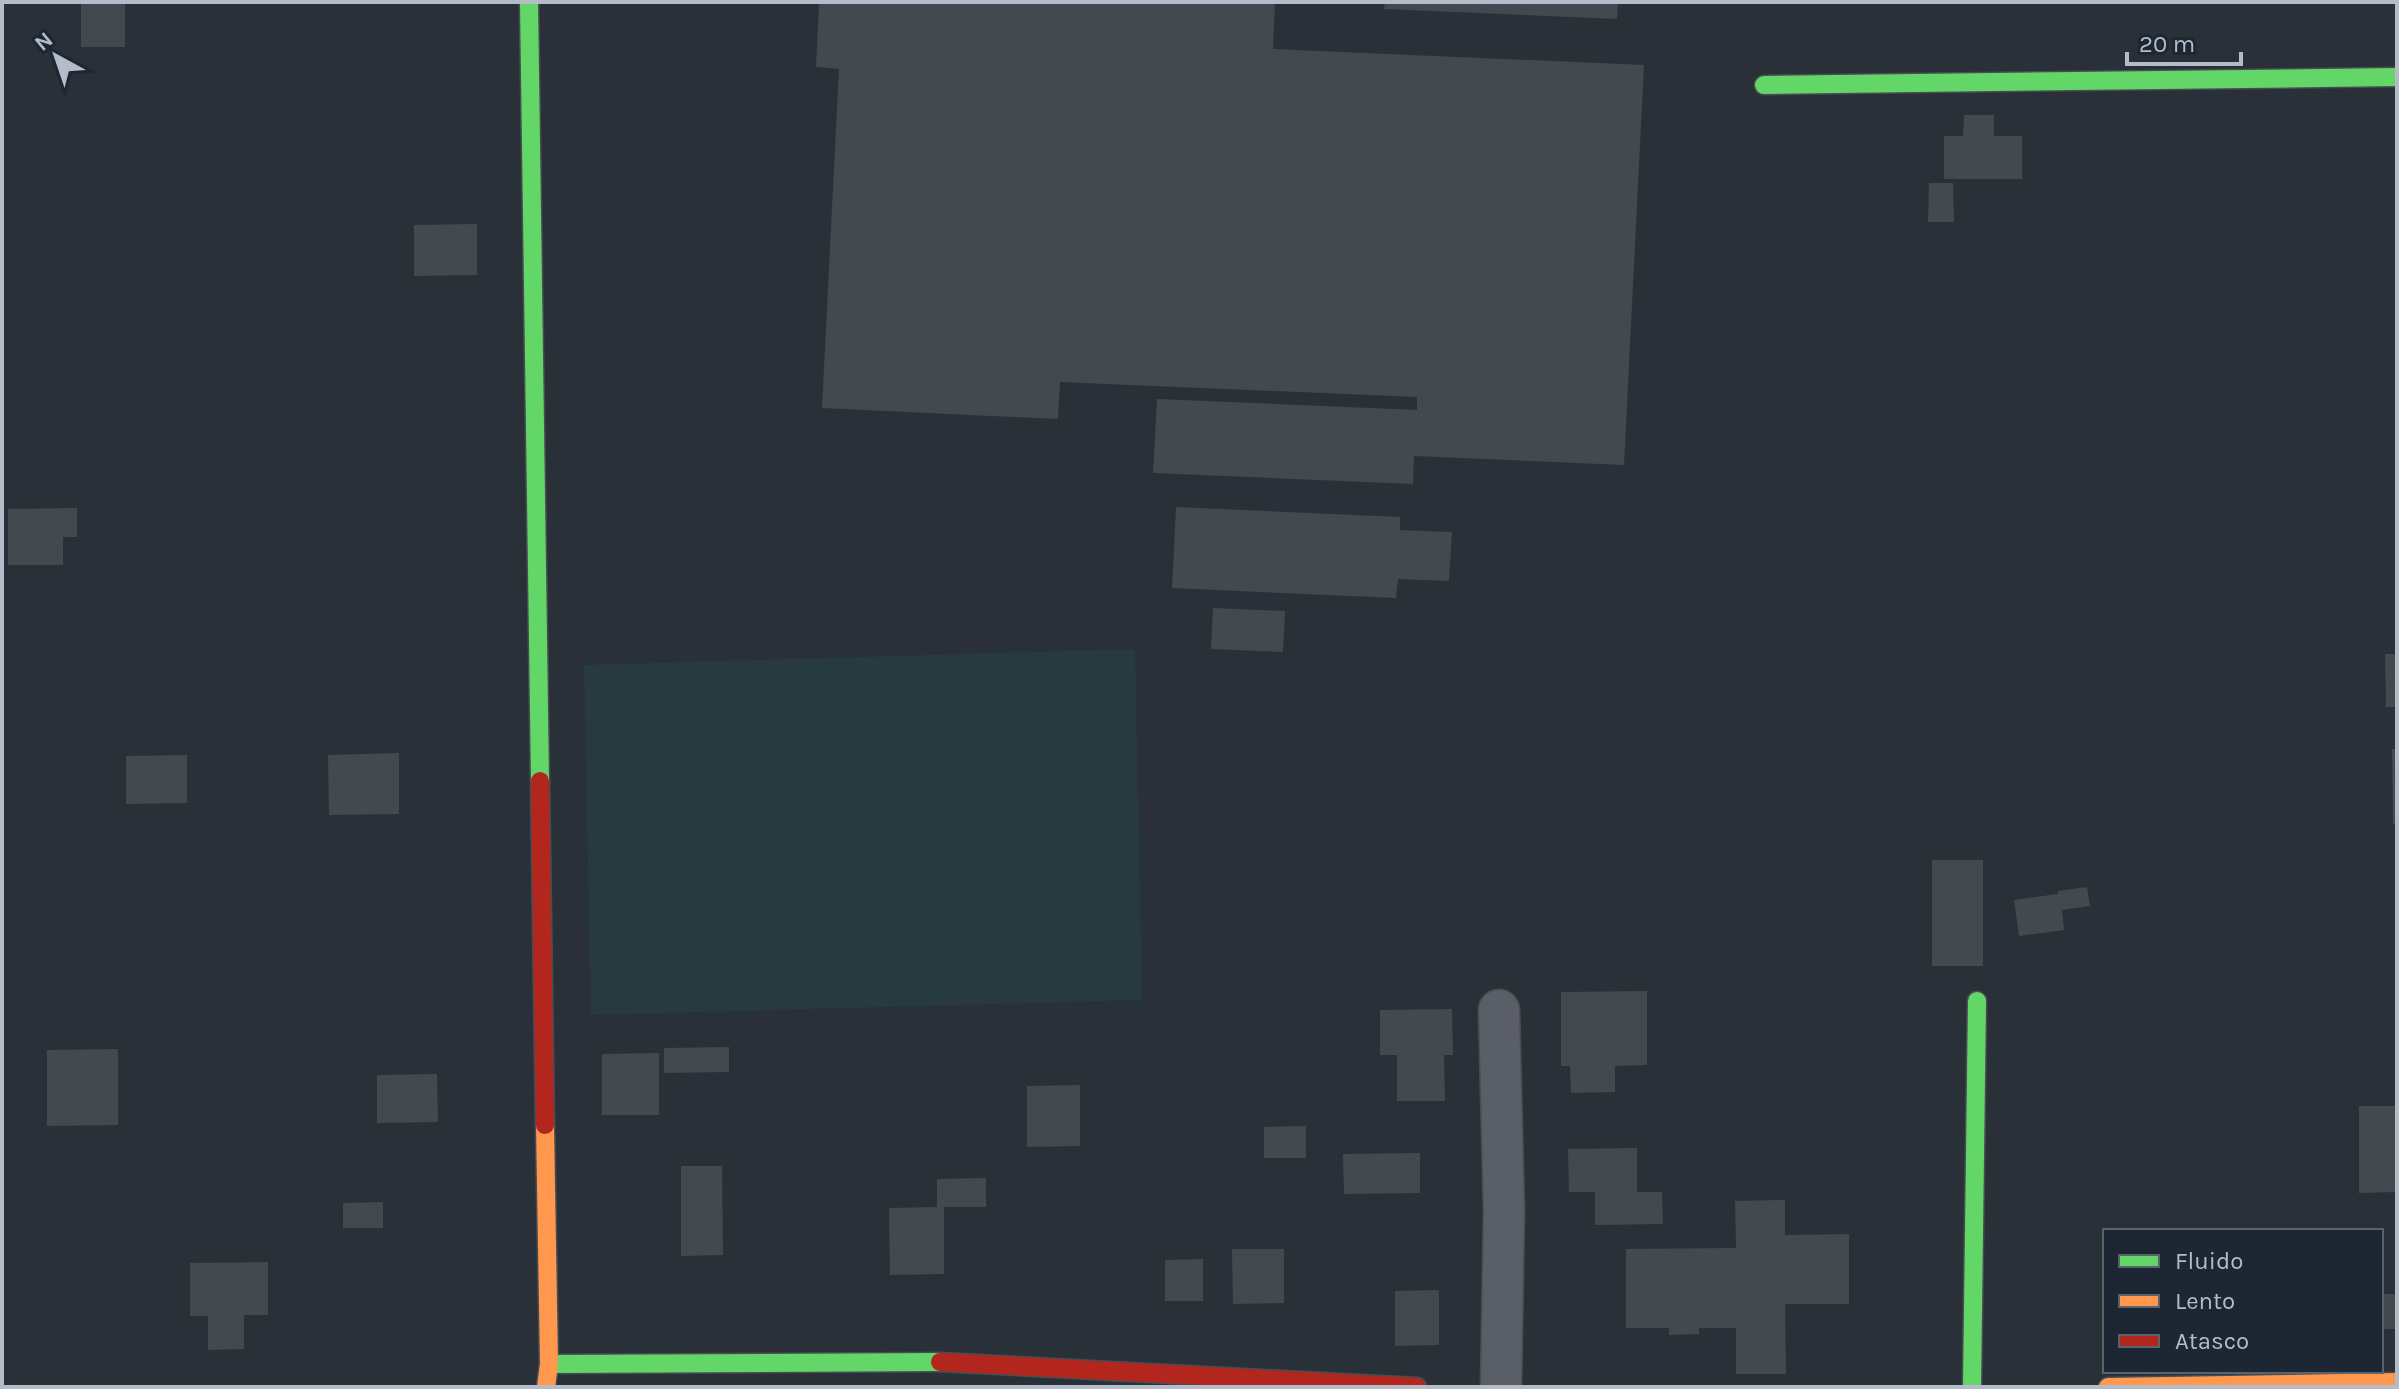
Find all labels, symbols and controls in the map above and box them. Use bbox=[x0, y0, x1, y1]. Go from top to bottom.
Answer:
north arrow bbox=[16, 16, 96, 96]
scale bar bbox=[2127, 16, 2241, 66]
text: N bbox=[29, 26, 58, 56]
text: 20 m bbox=[2139, 30, 2195, 58]
legend bbox=[2103, 1229, 2383, 1373]
text: Fluido bbox=[2175, 1247, 2243, 1275]
text: Lento bbox=[2175, 1287, 2235, 1315]
text: Atasco bbox=[2175, 1327, 2249, 1355]

